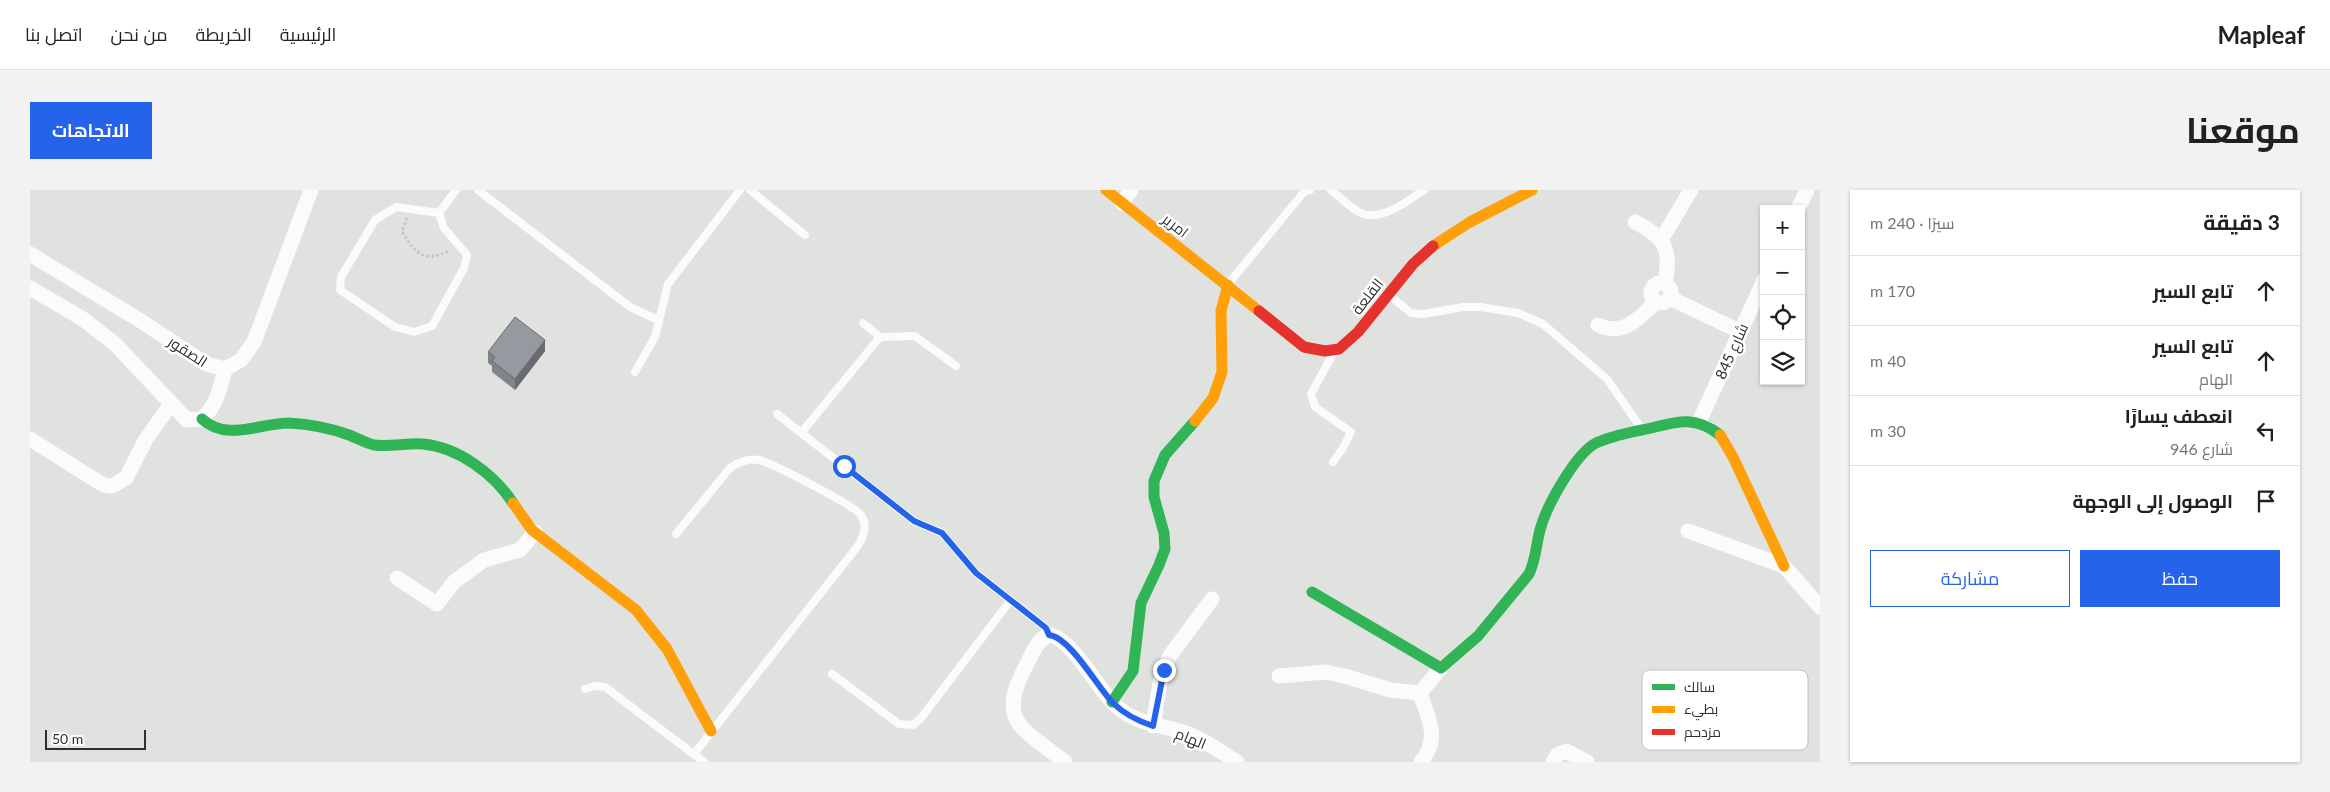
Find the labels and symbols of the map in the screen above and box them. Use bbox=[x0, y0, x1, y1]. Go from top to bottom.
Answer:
street label: امرير bbox=[1158, 209, 1193, 241]
street label: القلعة bbox=[1347, 274, 1387, 318]
street label: شارع 845 bbox=[1711, 320, 1754, 383]
street label: الصقور bbox=[164, 331, 211, 371]
route start bbox=[833, 455, 856, 478]
route end bbox=[1153, 659, 1176, 682]
legend bbox=[1642, 670, 1808, 750]
text: سالك bbox=[1684, 678, 1715, 695]
text: بطيء bbox=[1684, 700, 1718, 721]
text: مزدحم bbox=[1684, 723, 1721, 742]
street label: الهام bbox=[1172, 724, 1209, 754]
scale bar bbox=[45, 727, 146, 750]

